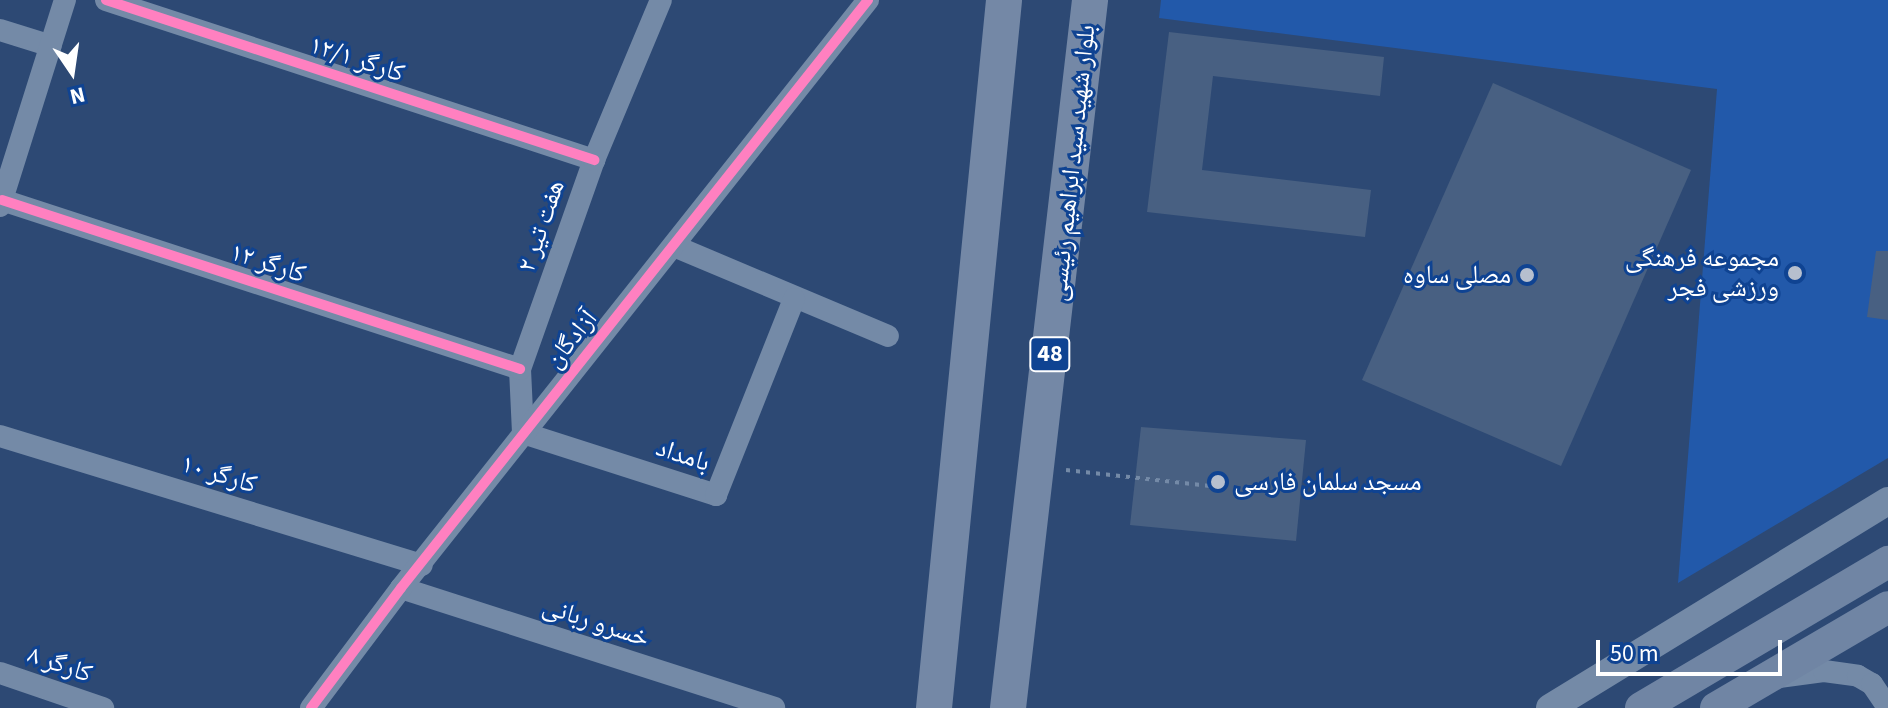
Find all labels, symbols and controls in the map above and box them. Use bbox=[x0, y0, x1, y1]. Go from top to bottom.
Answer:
street label: بلوار شهید سید ابراهیم رئیسی bbox=[1042, 23, 1102, 303]
street label: کارگر ۱۲/۱ bbox=[306, 29, 408, 89]
north arrow bbox=[32, 32, 112, 112]
text: N bbox=[67, 78, 88, 113]
street label: هفت تیر ۲ bbox=[511, 176, 571, 276]
street label: کارگر ۱۲ bbox=[226, 236, 310, 290]
place label: مجموعه فرهنگی ورزشی فجر bbox=[1625, 242, 1779, 304]
place label: مصلی ساوه bbox=[1403, 259, 1511, 291]
marker: مجموعه فرهنگی ورزشی فجر bbox=[1786, 264, 1804, 282]
marker: مصلی ساوه bbox=[1518, 266, 1536, 284]
street label: آزادگان bbox=[538, 304, 604, 374]
road number: 48 bbox=[1028, 334, 1072, 374]
street label: بامداد bbox=[652, 432, 714, 478]
street label: کارگر ۱۰ bbox=[178, 448, 260, 500]
place label: مسجد سلمان فارسی bbox=[1234, 466, 1422, 498]
marker: مسجد سلمان فارسی bbox=[1209, 473, 1227, 491]
street label: خسرو ربانی bbox=[539, 590, 653, 654]
scale bar bbox=[1600, 624, 1786, 674]
text: 50 m bbox=[1610, 636, 1659, 671]
street label: کارگر ۸ bbox=[24, 639, 96, 689]

